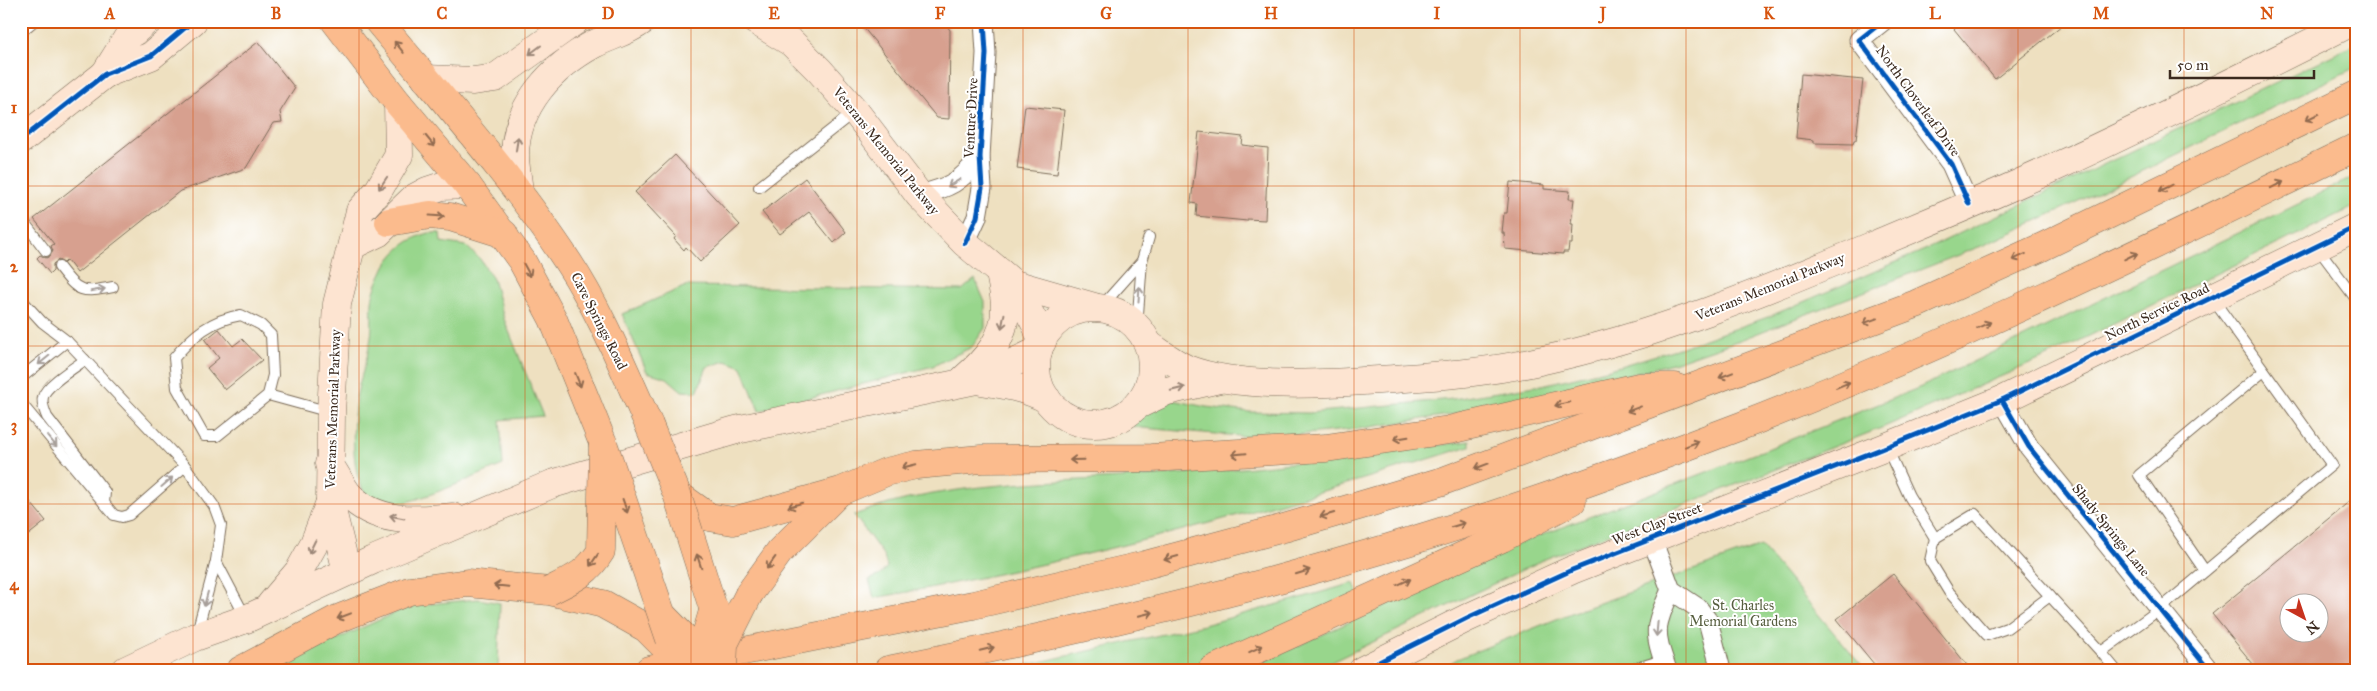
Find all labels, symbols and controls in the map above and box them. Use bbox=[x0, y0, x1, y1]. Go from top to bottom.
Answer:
text: A bbox=[104, 4, 116, 23]
text: B bbox=[271, 4, 281, 23]
text: C bbox=[437, 4, 448, 23]
text: D bbox=[602, 4, 615, 23]
text: E bbox=[768, 4, 780, 23]
text: F bbox=[935, 4, 946, 23]
text: G bbox=[1100, 4, 1112, 23]
text: H bbox=[1264, 4, 1278, 23]
text: I bbox=[1434, 4, 1441, 23]
text: J bbox=[1598, 4, 1607, 24]
text: K bbox=[1763, 4, 1775, 23]
text: L bbox=[1929, 4, 1941, 23]
text: M bbox=[2093, 4, 2110, 23]
text: N bbox=[2260, 4, 2274, 23]
one-way arrow bbox=[394, 41, 405, 54]
street label: North Cloverleaf Drive bbox=[1872, 42, 1964, 160]
one-way arrow bbox=[529, 44, 542, 55]
scale bar bbox=[2170, 48, 2313, 80]
text: 50 m bbox=[2177, 56, 2209, 74]
street label: Venture Drive bbox=[960, 77, 982, 160]
street label: Veterans Memorial Parkway bbox=[829, 83, 943, 219]
text: 1 bbox=[11, 98, 18, 117]
one-way arrow bbox=[2305, 112, 2320, 122]
one-way arrow bbox=[424, 134, 435, 147]
one-way arrow bbox=[512, 137, 522, 153]
one-way arrow bbox=[378, 175, 388, 189]
one-way arrow bbox=[948, 178, 962, 188]
one-way arrow bbox=[2269, 180, 2284, 189]
one-way arrow bbox=[2159, 183, 2174, 193]
one-way arrow bbox=[429, 212, 445, 221]
street label: Veterans Memorial Parkway bbox=[1692, 249, 1848, 325]
one-way arrow bbox=[2123, 251, 2138, 260]
one-way arrow bbox=[2012, 253, 2027, 263]
text: 2 bbox=[10, 257, 19, 276]
one-way arrow bbox=[523, 263, 533, 277]
street label: Cave Springs Road bbox=[567, 270, 631, 372]
street label: North Service Road bbox=[2102, 279, 2212, 345]
one-way arrow bbox=[90, 284, 106, 294]
one-way arrow bbox=[1135, 286, 1144, 302]
one-way arrow bbox=[998, 312, 1007, 328]
one-way arrow bbox=[1862, 317, 1878, 326]
one-way arrow bbox=[1976, 319, 1991, 329]
street label: Veterans Memorial Parkway bbox=[322, 328, 344, 490]
one-way arrow bbox=[38, 354, 51, 365]
one-way arrow bbox=[1719, 371, 1735, 380]
one-way arrow bbox=[574, 372, 583, 387]
one-way arrow bbox=[1835, 379, 1850, 389]
one-way arrow bbox=[1169, 384, 1185, 393]
one-way arrow bbox=[1555, 400, 1571, 410]
one-way arrow bbox=[1627, 405, 1643, 414]
text: 3 bbox=[11, 416, 17, 436]
one-way arrow bbox=[1393, 433, 1409, 443]
one-way arrow bbox=[46, 434, 57, 447]
one-way arrow bbox=[1684, 439, 1699, 448]
one-way arrow bbox=[1231, 449, 1247, 458]
one-way arrow bbox=[1069, 455, 1085, 465]
one-way arrow bbox=[902, 462, 918, 472]
one-way arrow bbox=[1475, 462, 1490, 471]
one-way arrow bbox=[160, 476, 173, 488]
street label: Shady Springs Lane bbox=[2068, 480, 2154, 580]
one-way arrow bbox=[620, 498, 630, 514]
street label: West Clay Street bbox=[1610, 499, 1704, 549]
one-way arrow bbox=[787, 501, 803, 510]
one-way arrow bbox=[1320, 511, 1336, 521]
one-way arrow bbox=[389, 512, 405, 522]
one-way arrow bbox=[1450, 519, 1466, 529]
one-way arrow bbox=[307, 539, 316, 554]
one-way arrow bbox=[589, 553, 600, 567]
one-way arrow bbox=[694, 554, 703, 570]
one-way arrow bbox=[1163, 554, 1179, 564]
one-way arrow bbox=[766, 556, 776, 570]
one-way arrow bbox=[1295, 567, 1311, 577]
text: 4 bbox=[10, 575, 20, 595]
one-way arrow bbox=[1396, 576, 1411, 586]
one-way arrow bbox=[493, 581, 509, 591]
one-way arrow bbox=[200, 591, 210, 607]
north arrow bbox=[2280, 594, 2330, 644]
park label: St. Charles Memorial Gardens bbox=[1689, 597, 1797, 630]
one-way arrow bbox=[1137, 609, 1153, 618]
one-way arrow bbox=[337, 612, 352, 621]
text: N bbox=[2302, 617, 2322, 638]
one-way arrow bbox=[1653, 621, 1662, 637]
one-way arrow bbox=[979, 644, 995, 653]
one-way arrow bbox=[1248, 644, 1263, 654]

